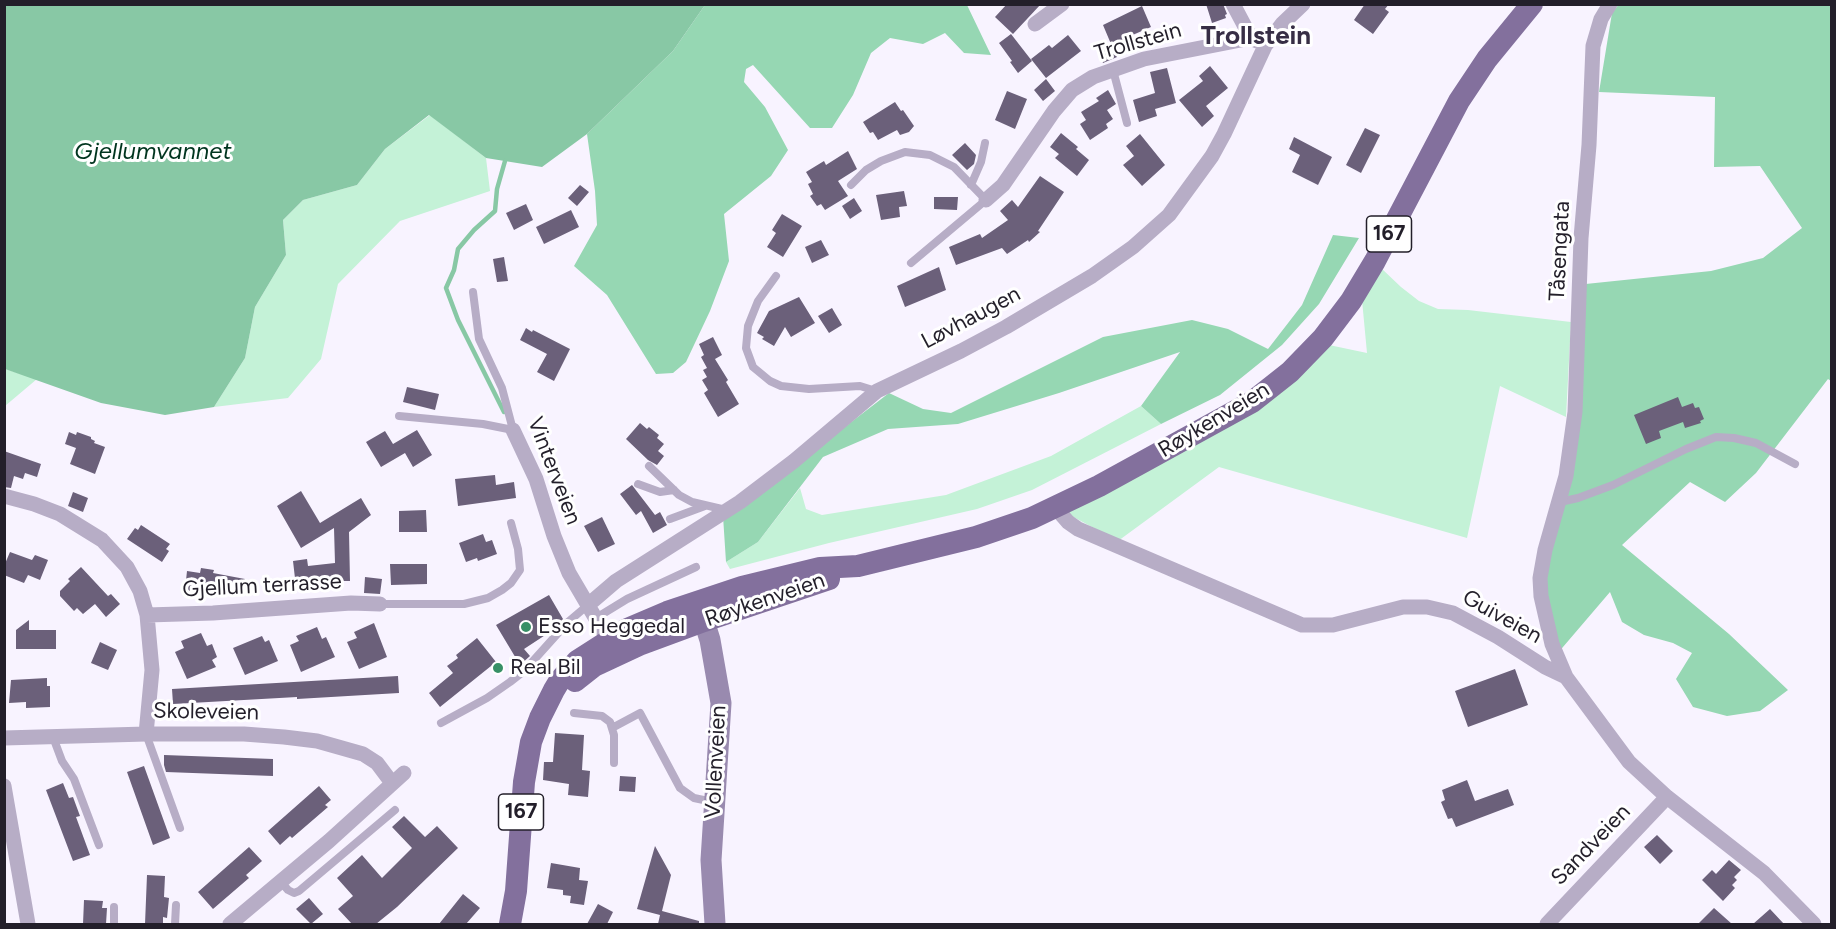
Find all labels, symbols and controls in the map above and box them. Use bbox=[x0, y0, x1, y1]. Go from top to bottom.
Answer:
street label: Trollstein bbox=[1092, 17, 1184, 67]
district label: Trollstein bbox=[1201, 20, 1311, 52]
water label: Gjellumvannet bbox=[74, 138, 232, 166]
street label: Tåsengata bbox=[1544, 200, 1576, 302]
road number: 167 bbox=[1366, 216, 1412, 252]
street label: Løvhaugen bbox=[917, 281, 1025, 355]
street label: Røykenveien bbox=[1154, 377, 1274, 463]
street label: Vinterveien bbox=[521, 414, 587, 528]
street label: Røykenveien bbox=[702, 567, 828, 633]
street label: Gjellum terrasse bbox=[182, 569, 342, 603]
street label: Guiveien bbox=[1458, 584, 1546, 650]
place label: Esso Heggedal bbox=[538, 614, 685, 640]
marker: Esso Heggedal bbox=[519, 620, 533, 634]
place label: Real Bil bbox=[510, 655, 581, 681]
marker: Real Bil bbox=[491, 661, 505, 675]
street label: Skoleveien bbox=[153, 698, 259, 726]
street label: Vollenveien bbox=[700, 705, 732, 819]
road number: 167 bbox=[498, 794, 544, 830]
street label: Sandveien bbox=[1546, 799, 1636, 891]

